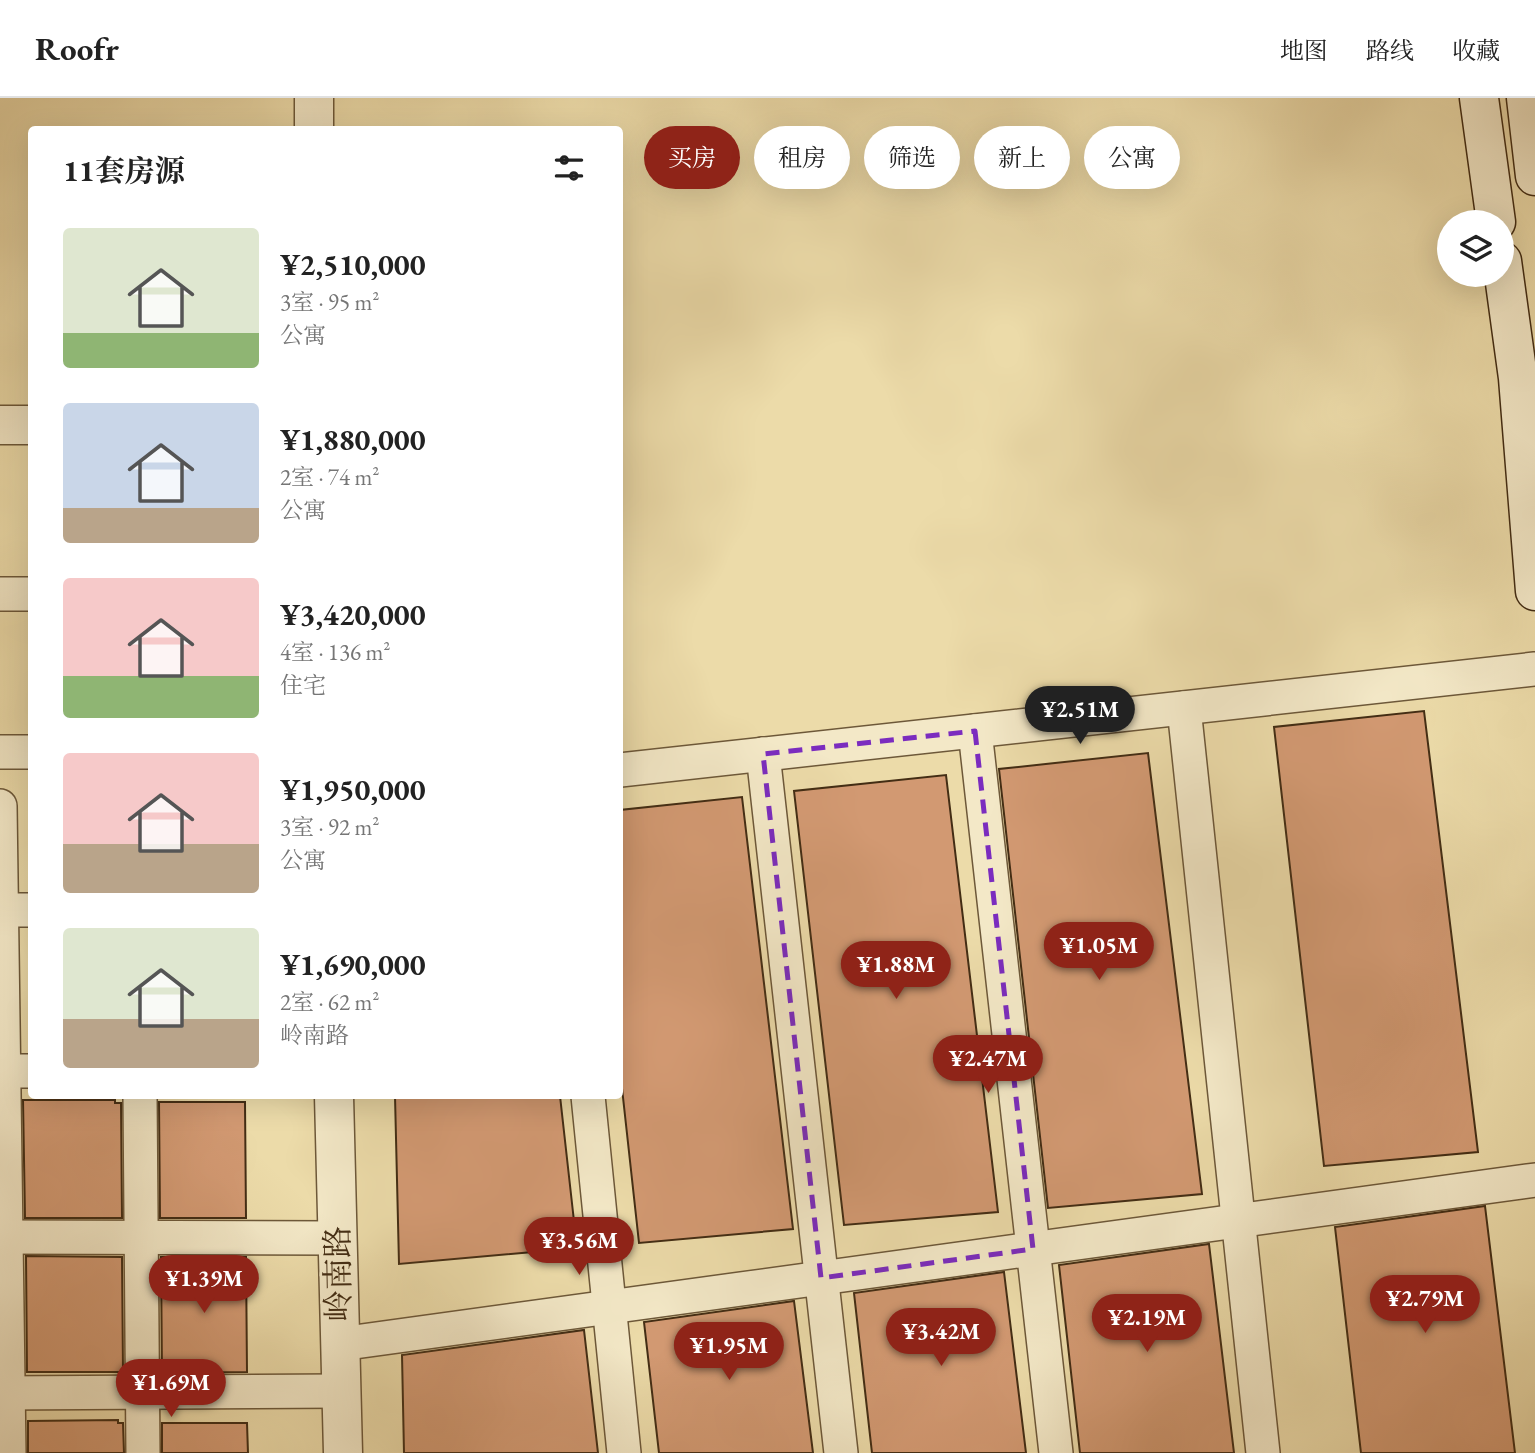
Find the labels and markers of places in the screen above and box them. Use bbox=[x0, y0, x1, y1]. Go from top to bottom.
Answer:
pin: ¥2.51M bbox=[1023, 686, 1137, 746]
pin: ¥1.05M bbox=[1042, 922, 1156, 982]
pin: ¥1.88M bbox=[839, 942, 953, 1001]
pin: ¥2.47M bbox=[931, 1035, 1045, 1095]
pin: ¥3.56M bbox=[522, 1218, 636, 1277]
pin: ¥1.39M bbox=[147, 1256, 261, 1315]
pin: ¥2.79M bbox=[1368, 1276, 1482, 1335]
pin: ¥2.19M bbox=[1090, 1294, 1204, 1354]
pin: ¥3.42M bbox=[884, 1308, 998, 1368]
pin: ¥1.95M bbox=[672, 1322, 786, 1382]
pin: ¥1.69M bbox=[114, 1360, 228, 1419]

